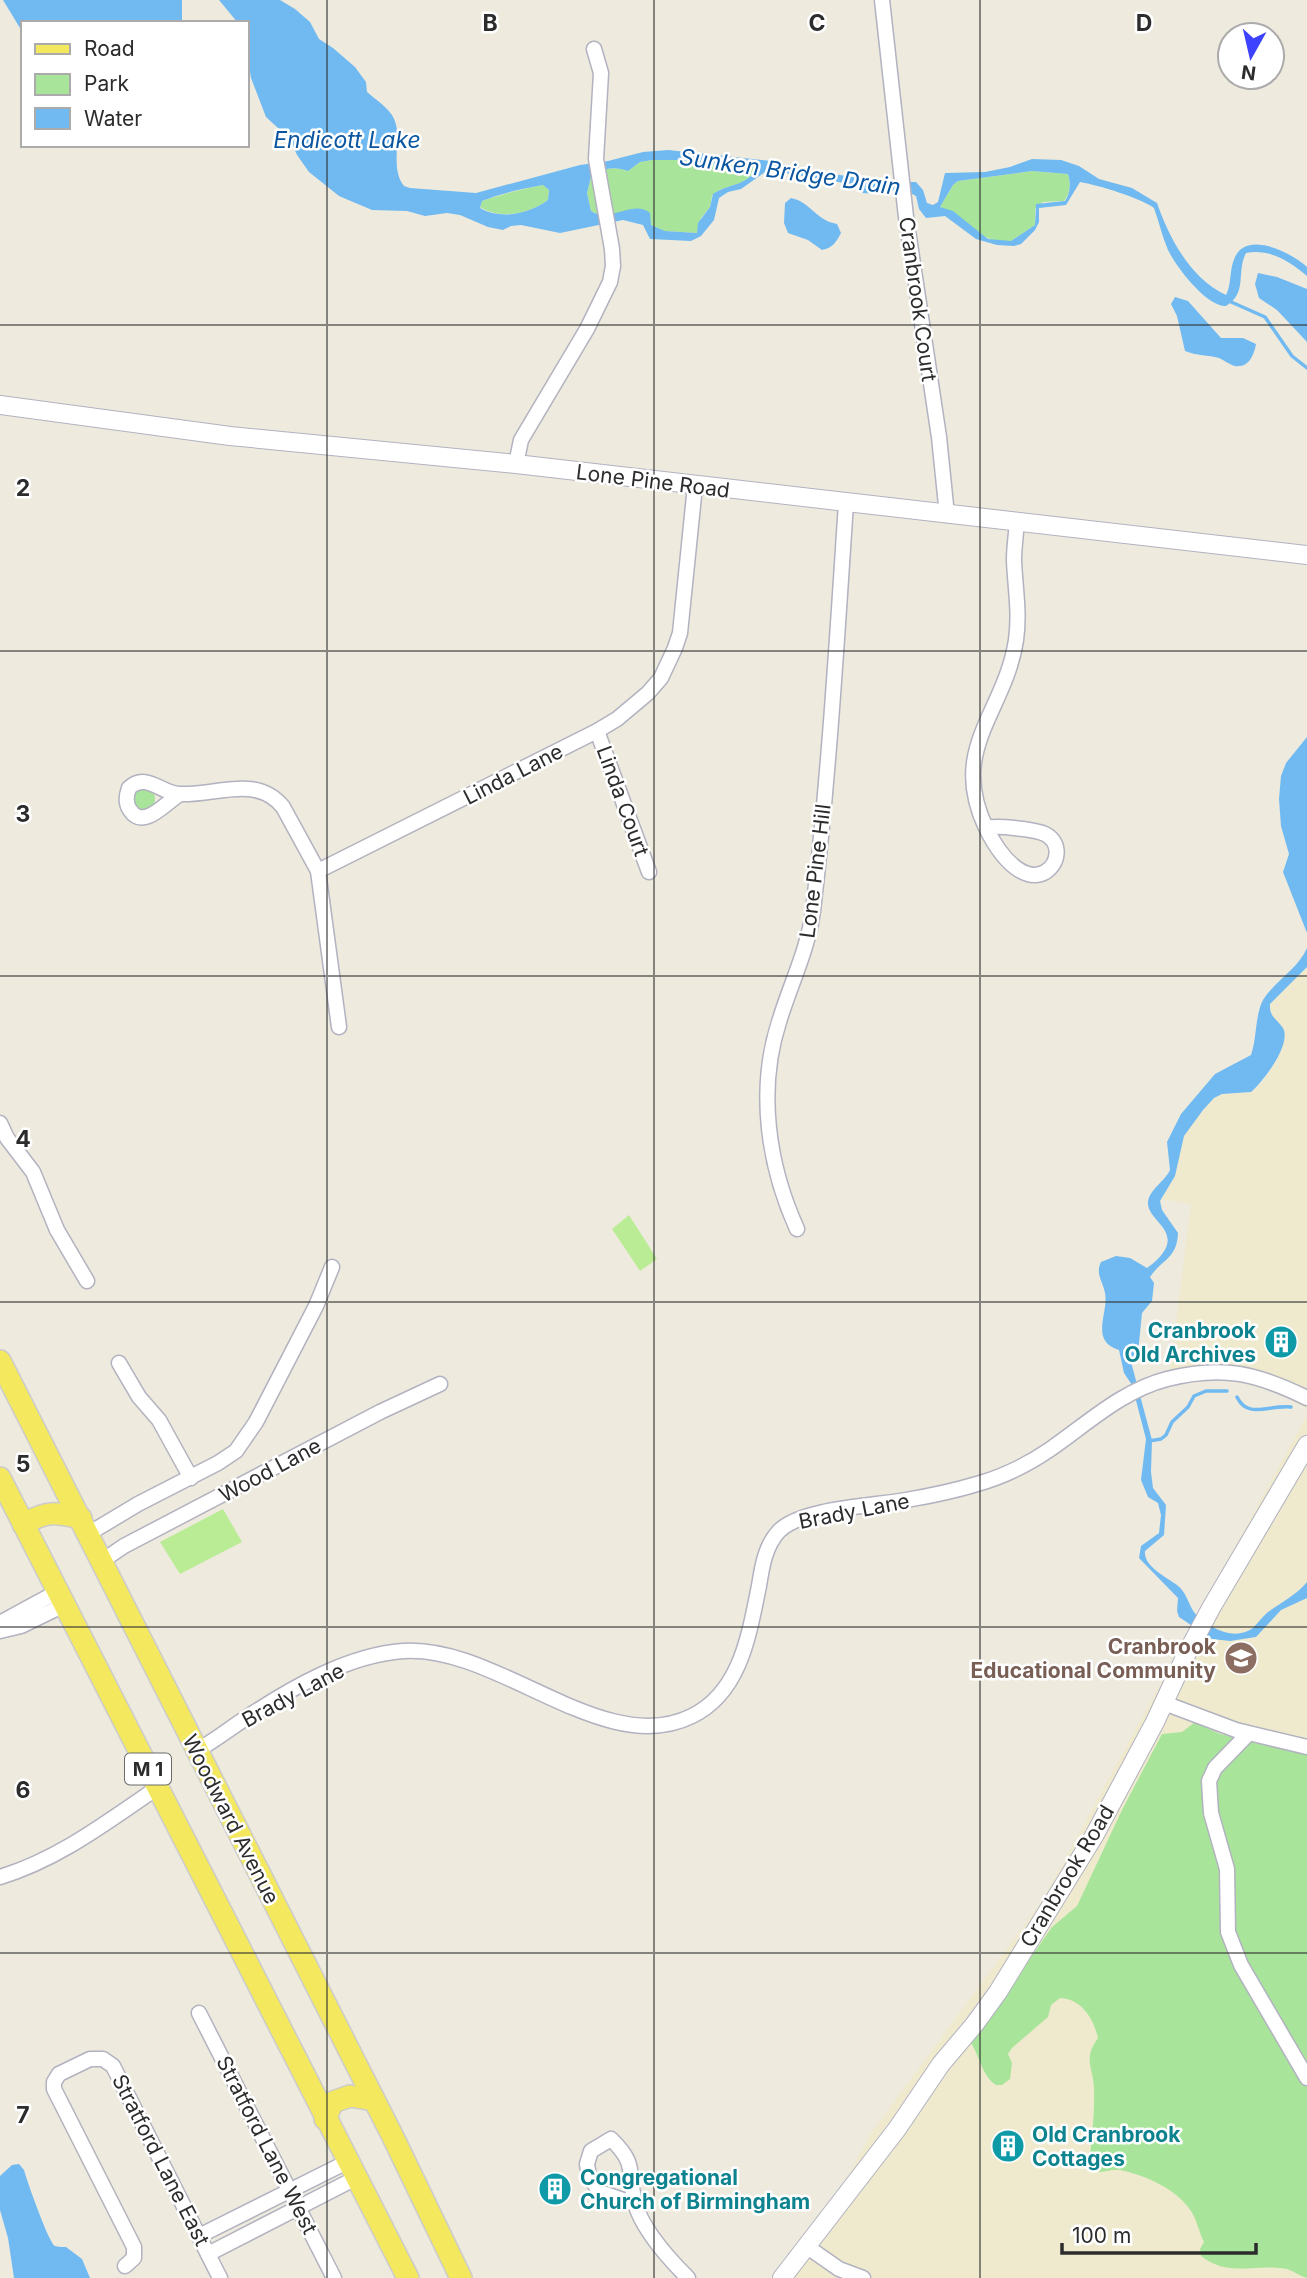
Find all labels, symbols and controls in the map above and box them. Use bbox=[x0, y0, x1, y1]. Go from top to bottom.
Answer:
text: B bbox=[482, 9, 498, 37]
text: C bbox=[808, 9, 826, 37]
text: D bbox=[1136, 9, 1152, 37]
legend bbox=[21, 21, 248, 147]
north arrow bbox=[1216, 21, 1286, 91]
text: Road bbox=[84, 36, 135, 61]
text: N bbox=[1240, 60, 1257, 85]
text: Park bbox=[84, 71, 129, 96]
text: Water bbox=[84, 106, 142, 131]
water label: Endicott Lake bbox=[273, 126, 421, 154]
water label: Sunken Bridge Drain bbox=[678, 143, 902, 201]
street label: Cranbrook Court bbox=[894, 215, 942, 383]
street label: Lone Pine Road bbox=[575, 459, 731, 503]
text: 2 bbox=[16, 474, 30, 502]
street label: Linda Lane bbox=[459, 738, 567, 810]
street label: Linda Court bbox=[592, 743, 655, 860]
text: 3 bbox=[16, 800, 30, 828]
street label: Lone Pine Hill bbox=[794, 803, 836, 939]
text: 4 bbox=[15, 1125, 31, 1153]
place label: Cranbrook Old Archives bbox=[1125, 1318, 1257, 1367]
building icon: Cranbrook Old Archives bbox=[1262, 1323, 1300, 1361]
street label: Wood Lane bbox=[215, 1433, 325, 1507]
text: 5 bbox=[16, 1450, 30, 1478]
street label: Brady Lane bbox=[796, 1488, 912, 1534]
place label: Cranbrook Educational Community bbox=[971, 1634, 1217, 1683]
school or university icon: Cranbrook Educational Community bbox=[1222, 1639, 1260, 1677]
street label: Brady Lane bbox=[237, 1658, 349, 1732]
street label: Woodward Avenue bbox=[177, 1730, 285, 1908]
road number: M 1 bbox=[125, 1754, 171, 1784]
text: 6 bbox=[16, 1776, 30, 1804]
street label: Cranbrook Road bbox=[1015, 1800, 1119, 1952]
street label: Stratford Lane West bbox=[211, 2052, 323, 2238]
street label: Stratford Lane East bbox=[107, 2070, 215, 2250]
text: 7 bbox=[16, 2101, 30, 2129]
place label: Old Cranbrook Cottages bbox=[1032, 2122, 1181, 2171]
building icon: Old Cranbrook Cottages bbox=[989, 2127, 1027, 2165]
place label: Congregational Church of Birmingham bbox=[580, 2165, 810, 2214]
building icon: Congregational Church of Birmingham bbox=[536, 2170, 574, 2208]
scale bar bbox=[1062, 2212, 1256, 2256]
text: 100 m bbox=[1072, 2223, 1131, 2248]

